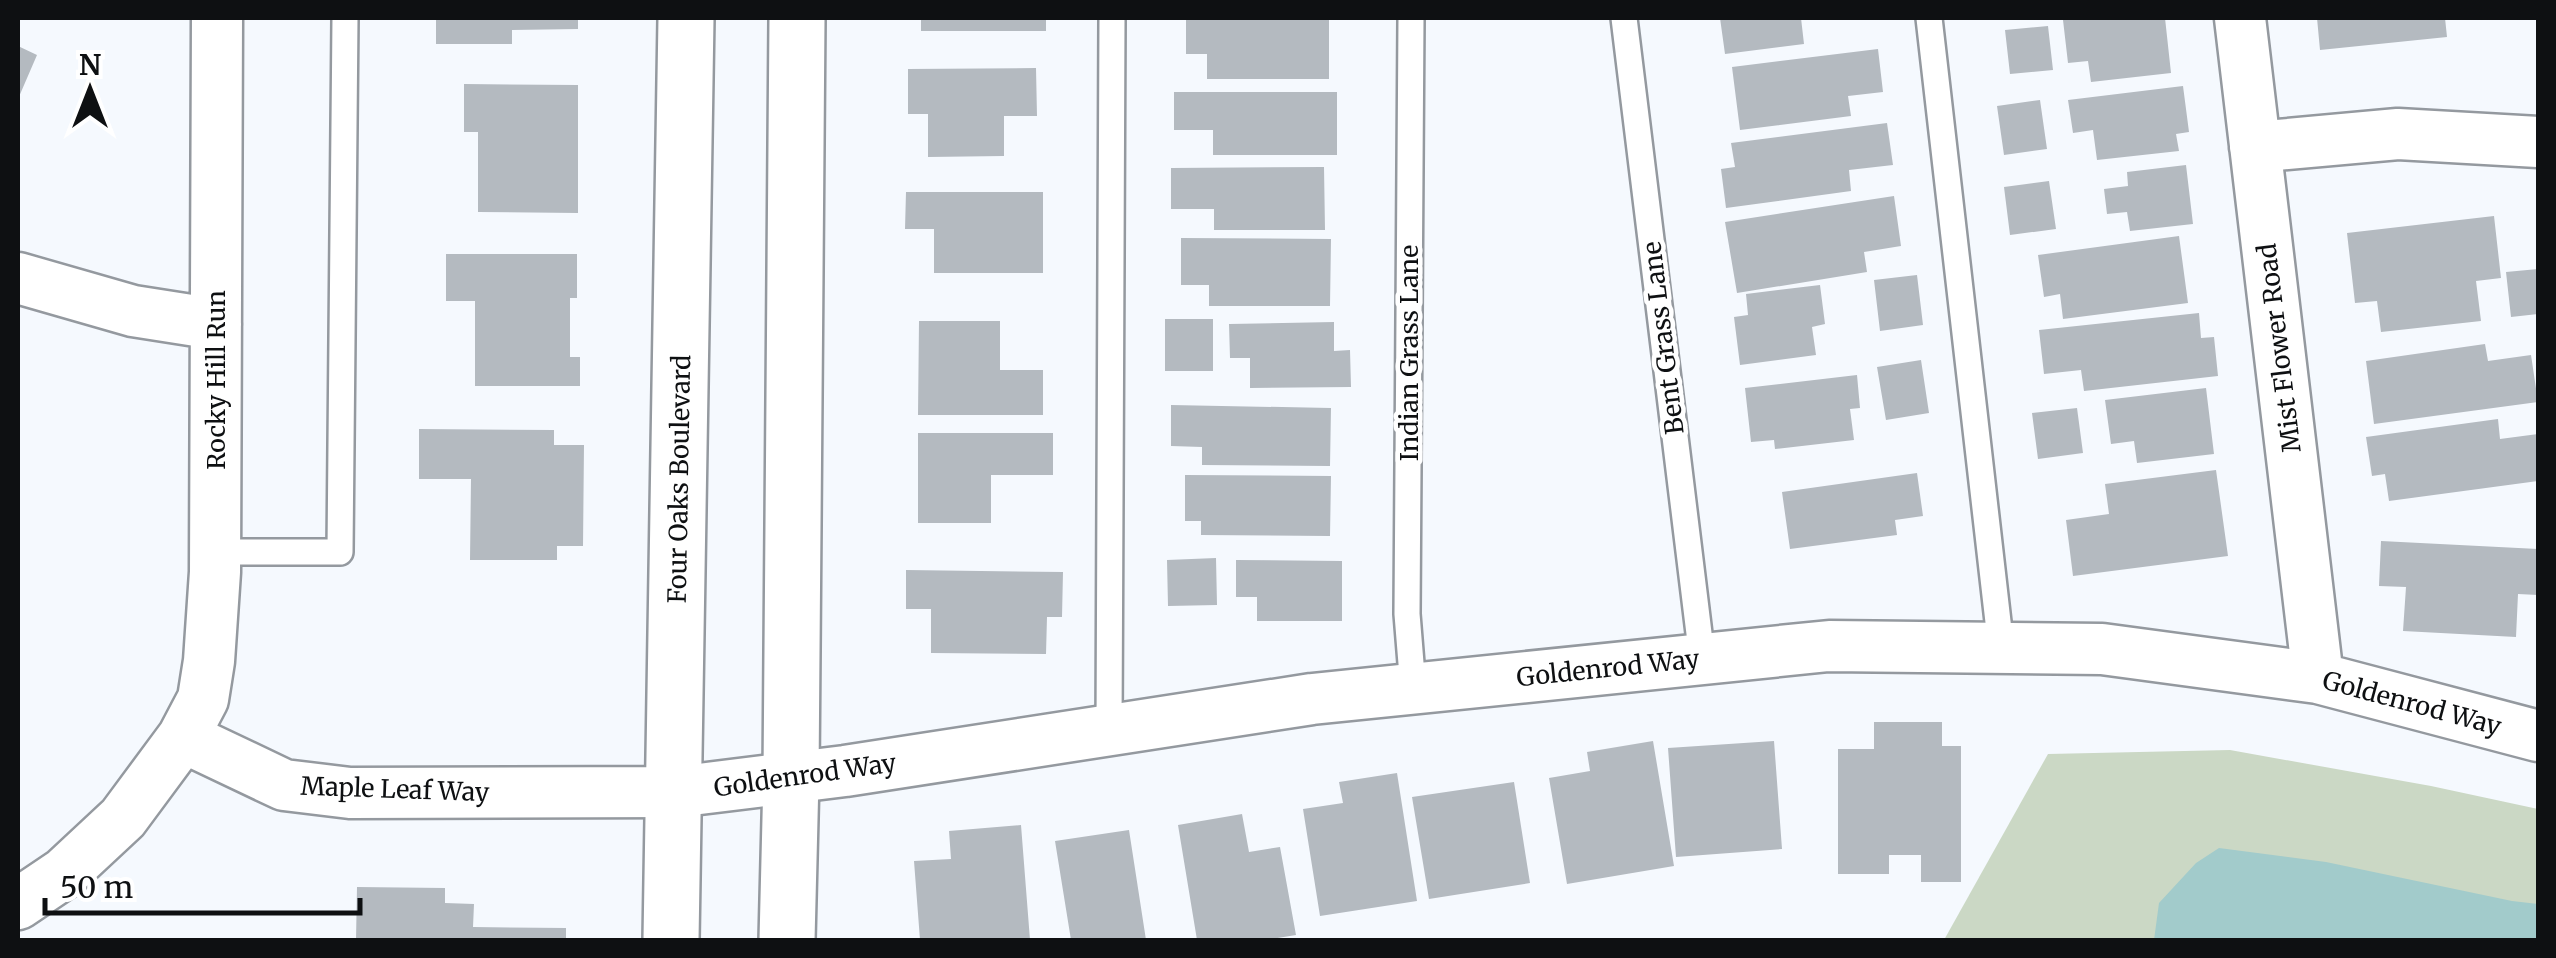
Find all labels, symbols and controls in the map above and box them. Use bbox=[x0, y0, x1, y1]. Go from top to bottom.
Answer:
north arrow bbox=[40, 40, 140, 140]
text: N bbox=[79, 47, 101, 83]
street label: Bent Grass Lane bbox=[1635, 240, 1691, 436]
street label: Mist Flower Road bbox=[2250, 242, 2308, 454]
street label: Indian Grass Lane bbox=[1393, 245, 1425, 461]
street label: Rocky Hill Run bbox=[200, 290, 232, 470]
street label: Four Oaks Boulevard bbox=[661, 354, 697, 604]
street label: Goldenrod Way bbox=[1515, 642, 1701, 694]
street label: Goldenrod Way bbox=[2319, 664, 2505, 742]
street label: Goldenrod Way bbox=[712, 746, 899, 804]
street label: Maple Leaf Way bbox=[300, 770, 490, 808]
scale bar bbox=[45, 853, 360, 915]
text: 50 m bbox=[60, 868, 133, 906]

